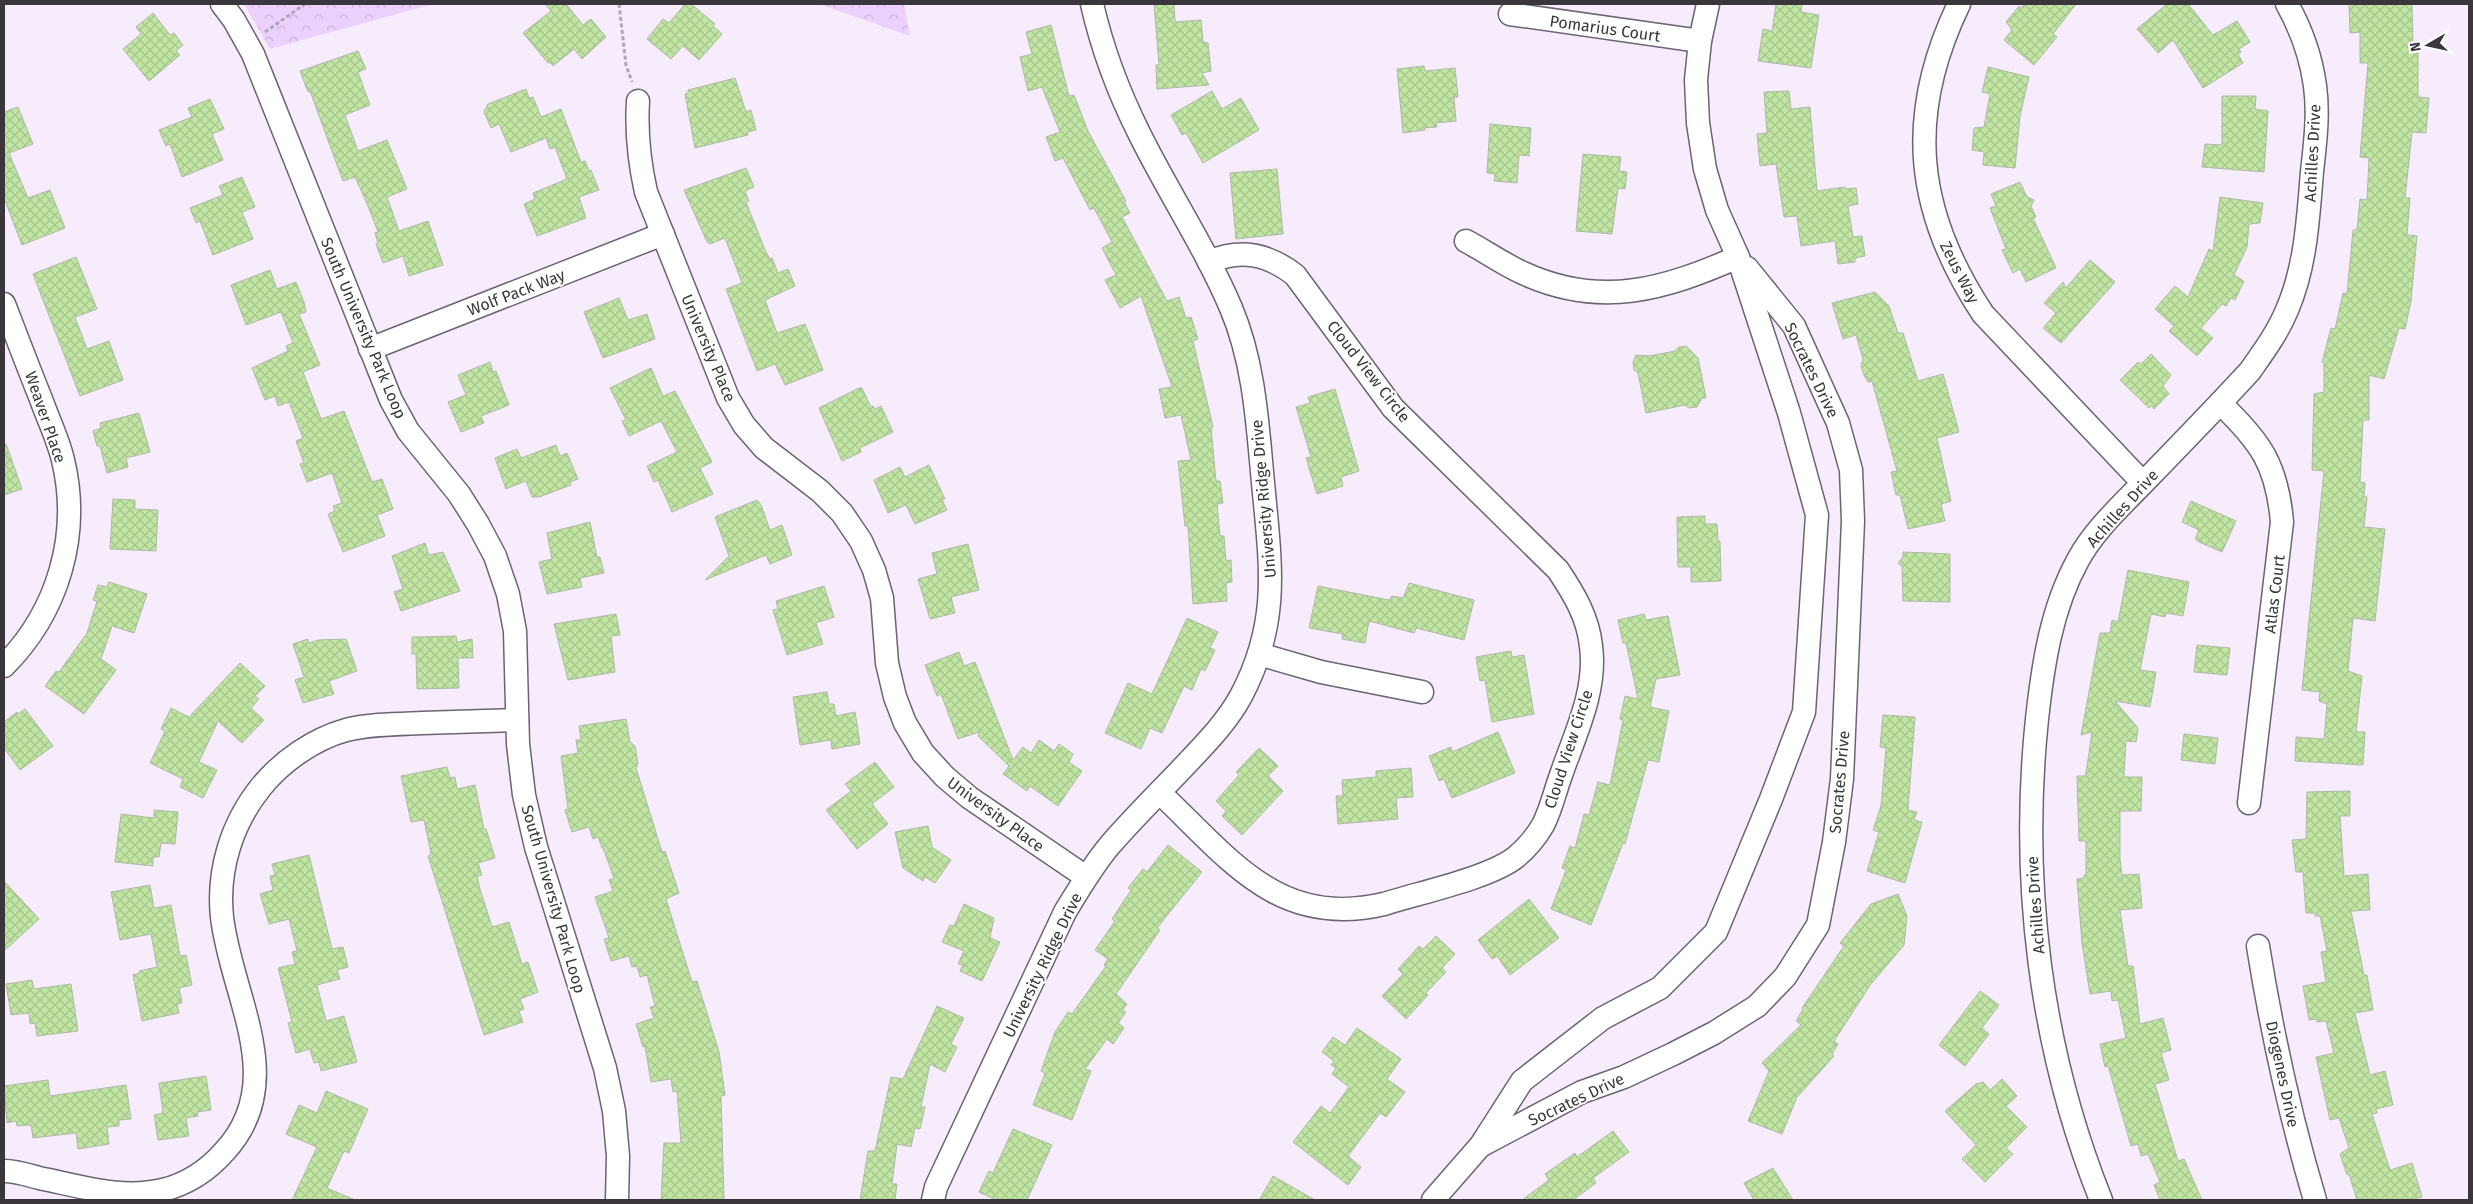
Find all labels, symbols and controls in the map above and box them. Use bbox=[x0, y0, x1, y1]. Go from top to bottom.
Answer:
street label: Pomarius Court bbox=[1548, 11, 1662, 46]
north arrow bbox=[2403, 20, 2453, 70]
text: N bbox=[2407, 41, 2425, 53]
street label: Achilles Drive bbox=[2300, 104, 2325, 202]
street label: South University Park Loop bbox=[317, 235, 410, 422]
street label: Zeus Way bbox=[1936, 238, 1983, 306]
street label: Wolf Pack Way bbox=[465, 265, 568, 320]
street label: University Place bbox=[677, 291, 740, 405]
street label: Cloud View Circle bbox=[1323, 317, 1414, 426]
street label: Socrates Drive bbox=[1780, 320, 1843, 421]
street label: Weaver Place bbox=[21, 369, 70, 465]
street label: University Ridge Drive bbox=[1247, 419, 1280, 579]
street label: Achilles Drive bbox=[2083, 466, 2162, 551]
street label: Atlas Court bbox=[2260, 554, 2289, 634]
street label: Cloud View Circle bbox=[1540, 687, 1597, 811]
street label: Socrates Drive bbox=[1826, 730, 1853, 834]
street label: University Place bbox=[944, 773, 1048, 856]
street label: South University Park Loop bbox=[518, 803, 590, 995]
street label: Achilles Drive bbox=[2023, 855, 2048, 954]
street label: University Ridge Drive bbox=[999, 890, 1086, 1041]
street label: Diogenes Drive bbox=[2262, 1019, 2303, 1129]
street label: Socrates Drive bbox=[1525, 1069, 1627, 1130]

